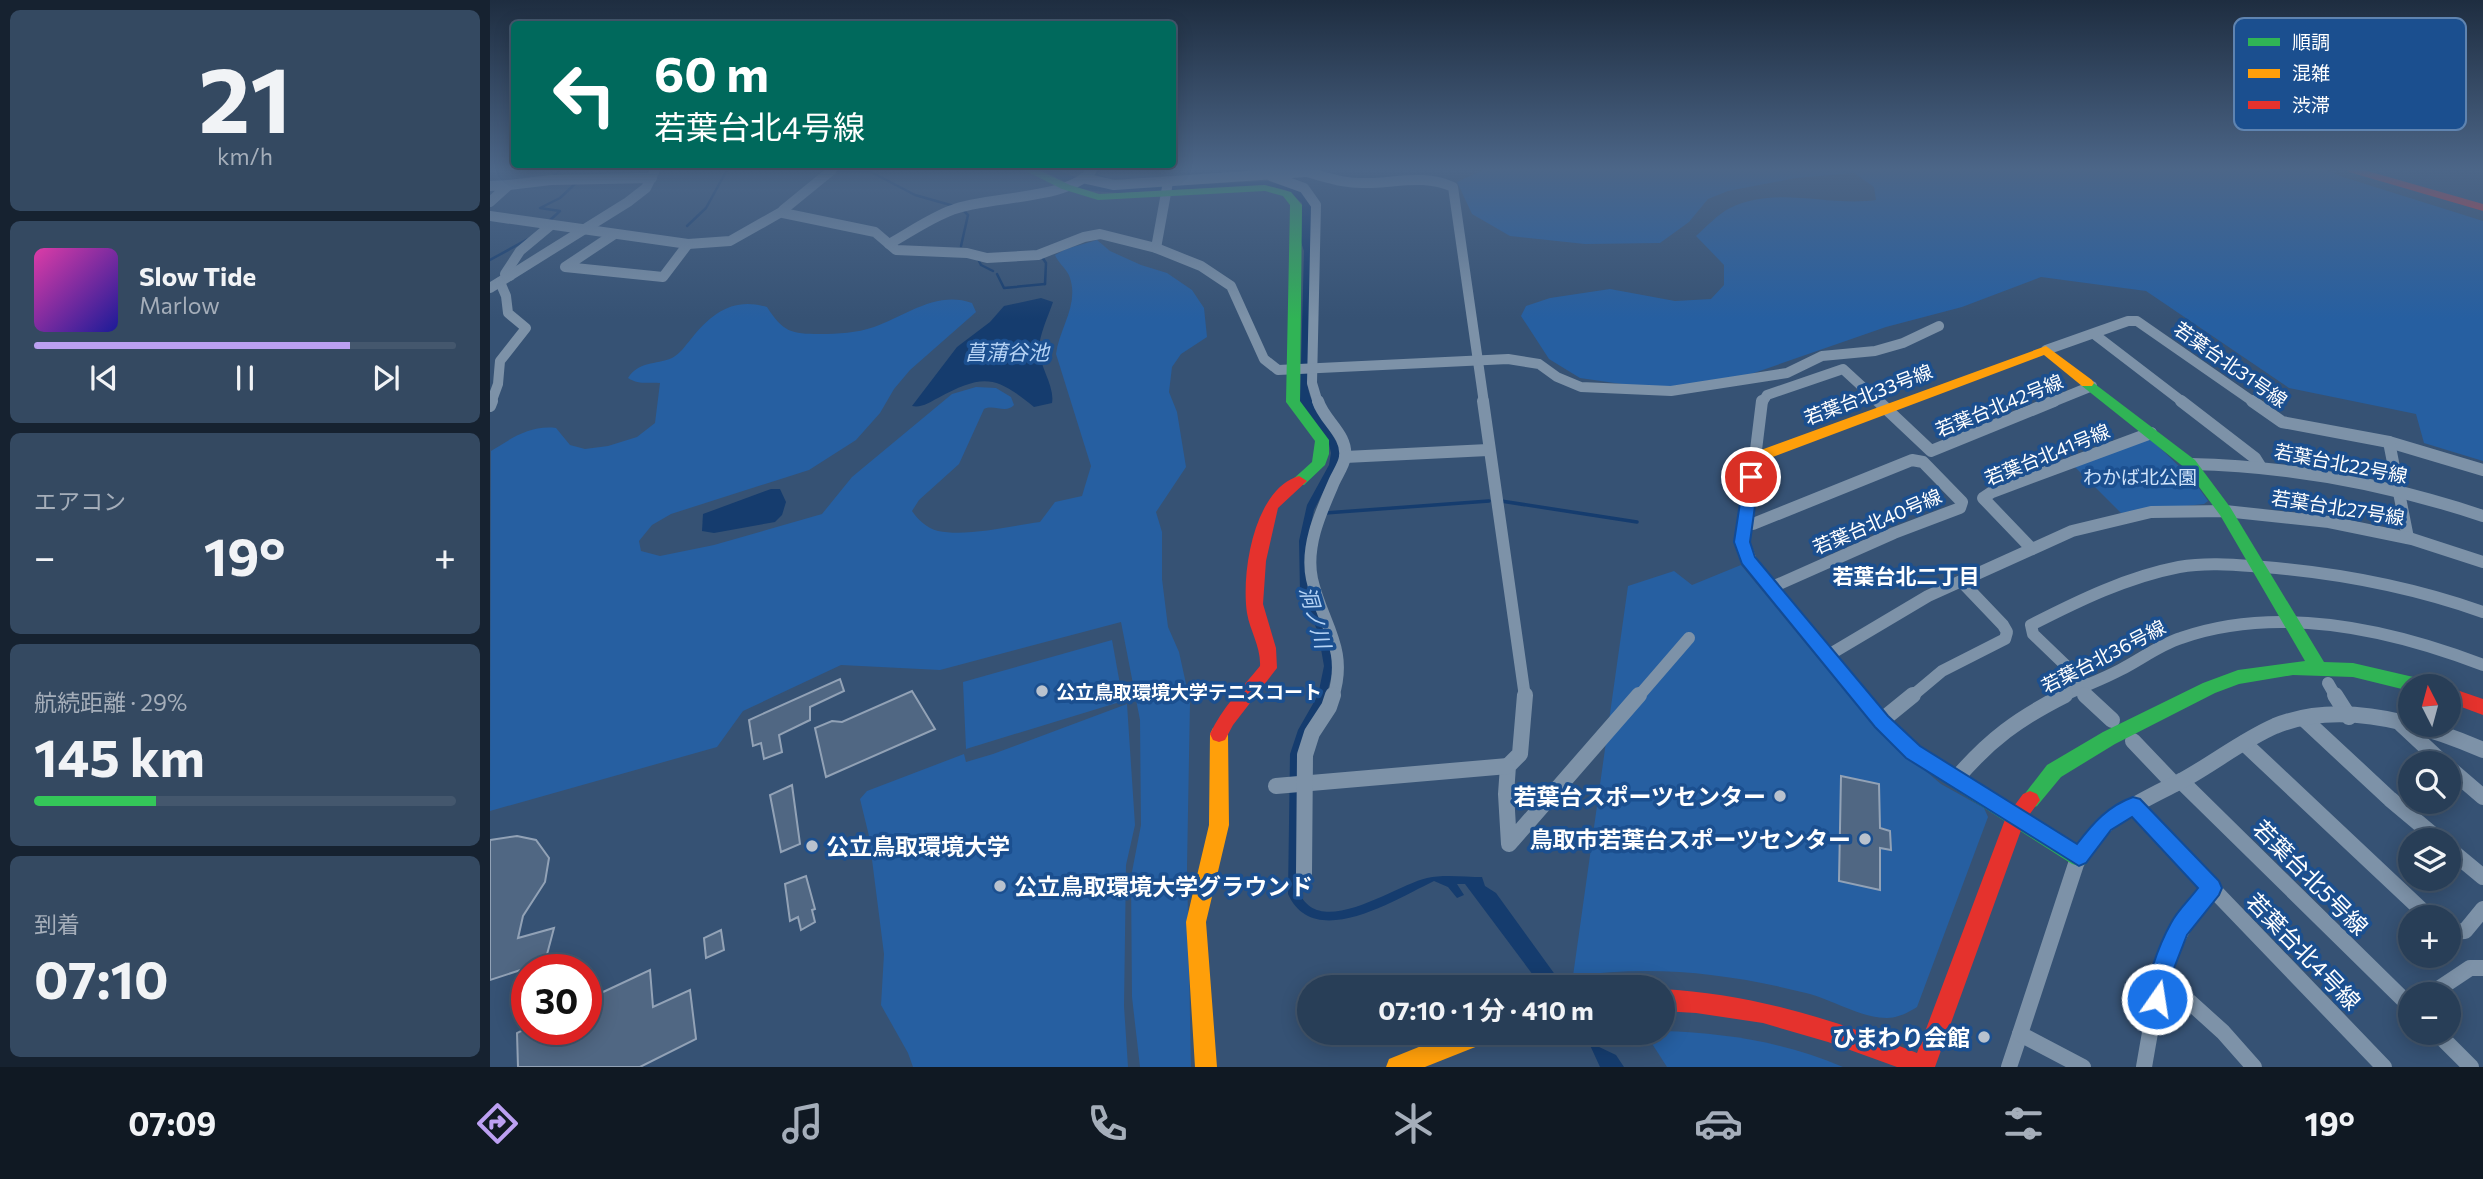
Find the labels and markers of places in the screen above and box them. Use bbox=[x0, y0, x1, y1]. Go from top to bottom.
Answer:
pin bbox=[1721, 447, 1781, 507]
place label: 公立鳥取環境大学テニスコート bbox=[1056, 680, 1322, 703]
marker: 公立鳥取環境大学テニスコート bbox=[1034, 683, 1050, 699]
place label: 若葉台スポーツセンター bbox=[1513, 782, 1766, 810]
marker: 若葉台スポーツセンター bbox=[1772, 788, 1788, 804]
place label: 鳥取市若葉台スポーツセンター bbox=[1529, 825, 1851, 853]
marker: 鳥取市若葉台スポーツセンター bbox=[1857, 831, 1873, 847]
place label: 公立鳥取環境大学 bbox=[826, 832, 1010, 860]
marker: 公立鳥取環境大学 bbox=[804, 838, 820, 854]
place label: 公立鳥取環境大学グラウンド bbox=[1014, 872, 1313, 900]
marker: 公立鳥取環境大学グラウンド bbox=[992, 878, 1008, 894]
place label: ひまわり会館 bbox=[1832, 1023, 1970, 1051]
marker: ひまわり会館 bbox=[1976, 1029, 1992, 1045]

